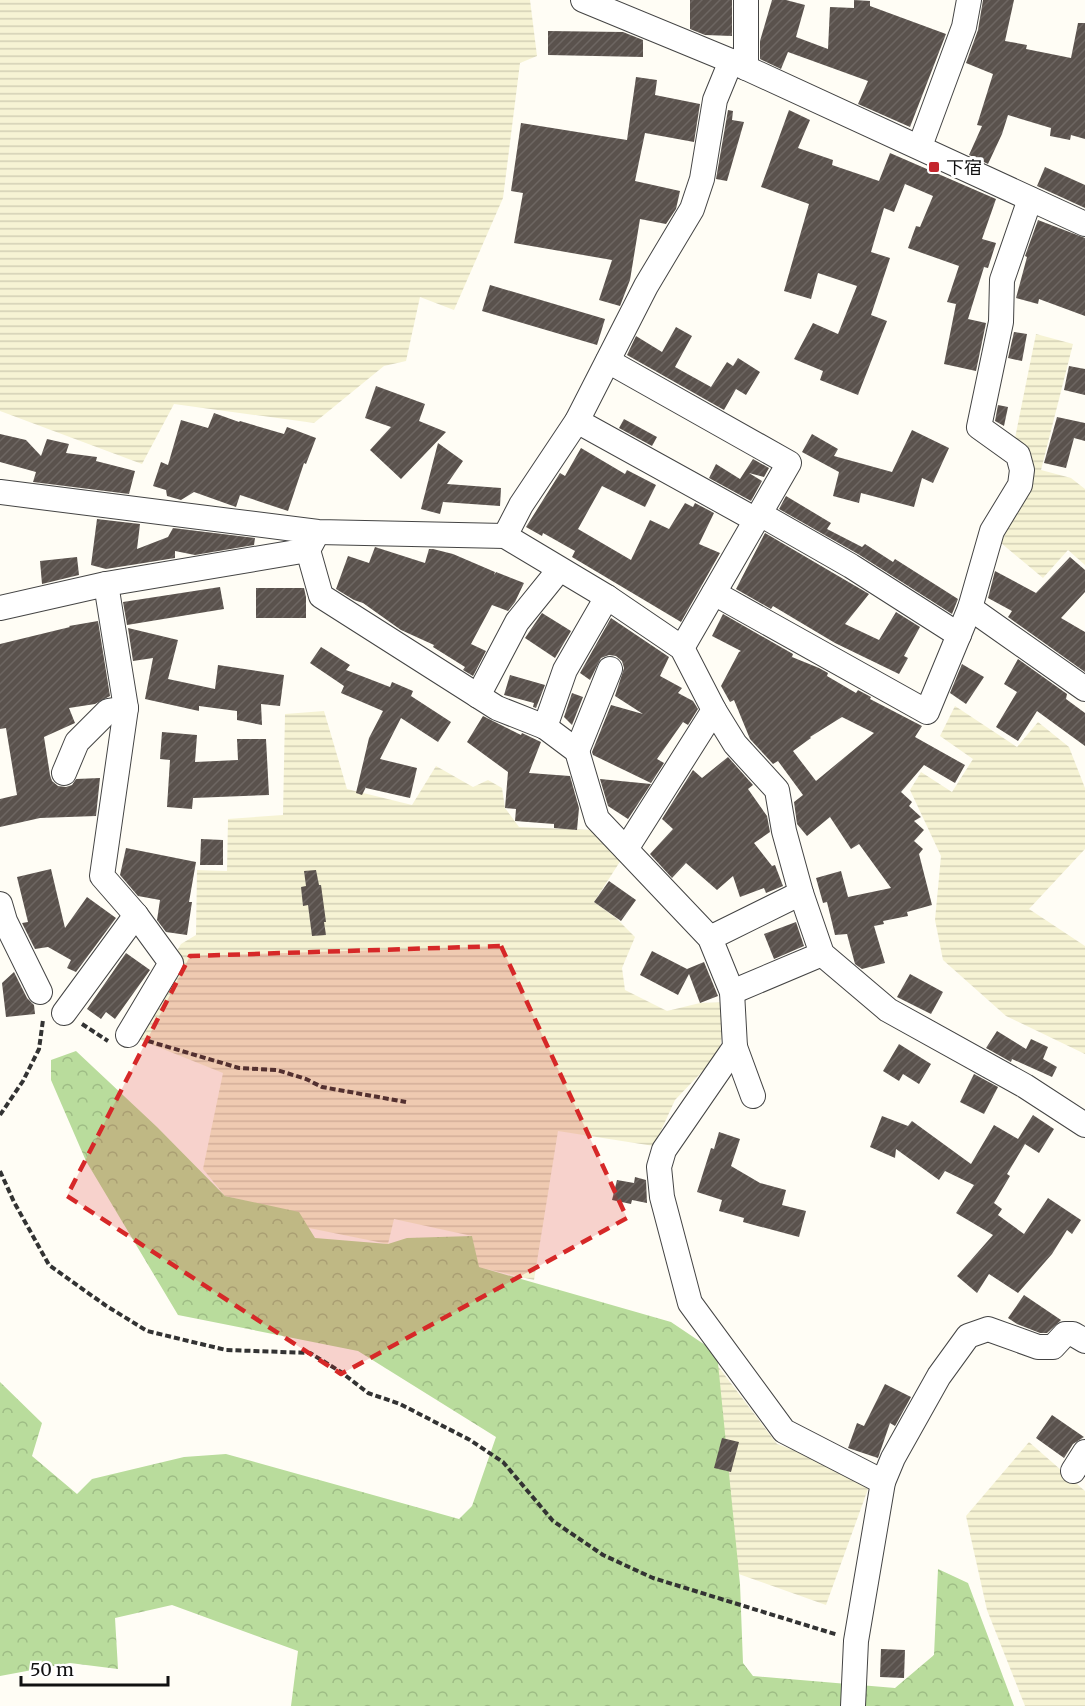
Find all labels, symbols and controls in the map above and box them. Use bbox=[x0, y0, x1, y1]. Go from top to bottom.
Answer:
place label: 下宿 bbox=[946, 156, 982, 179]
marker: 下宿 bbox=[927, 160, 941, 174]
scale bar bbox=[21, 1649, 168, 1687]
text: 50 m bbox=[30, 1658, 74, 1681]

